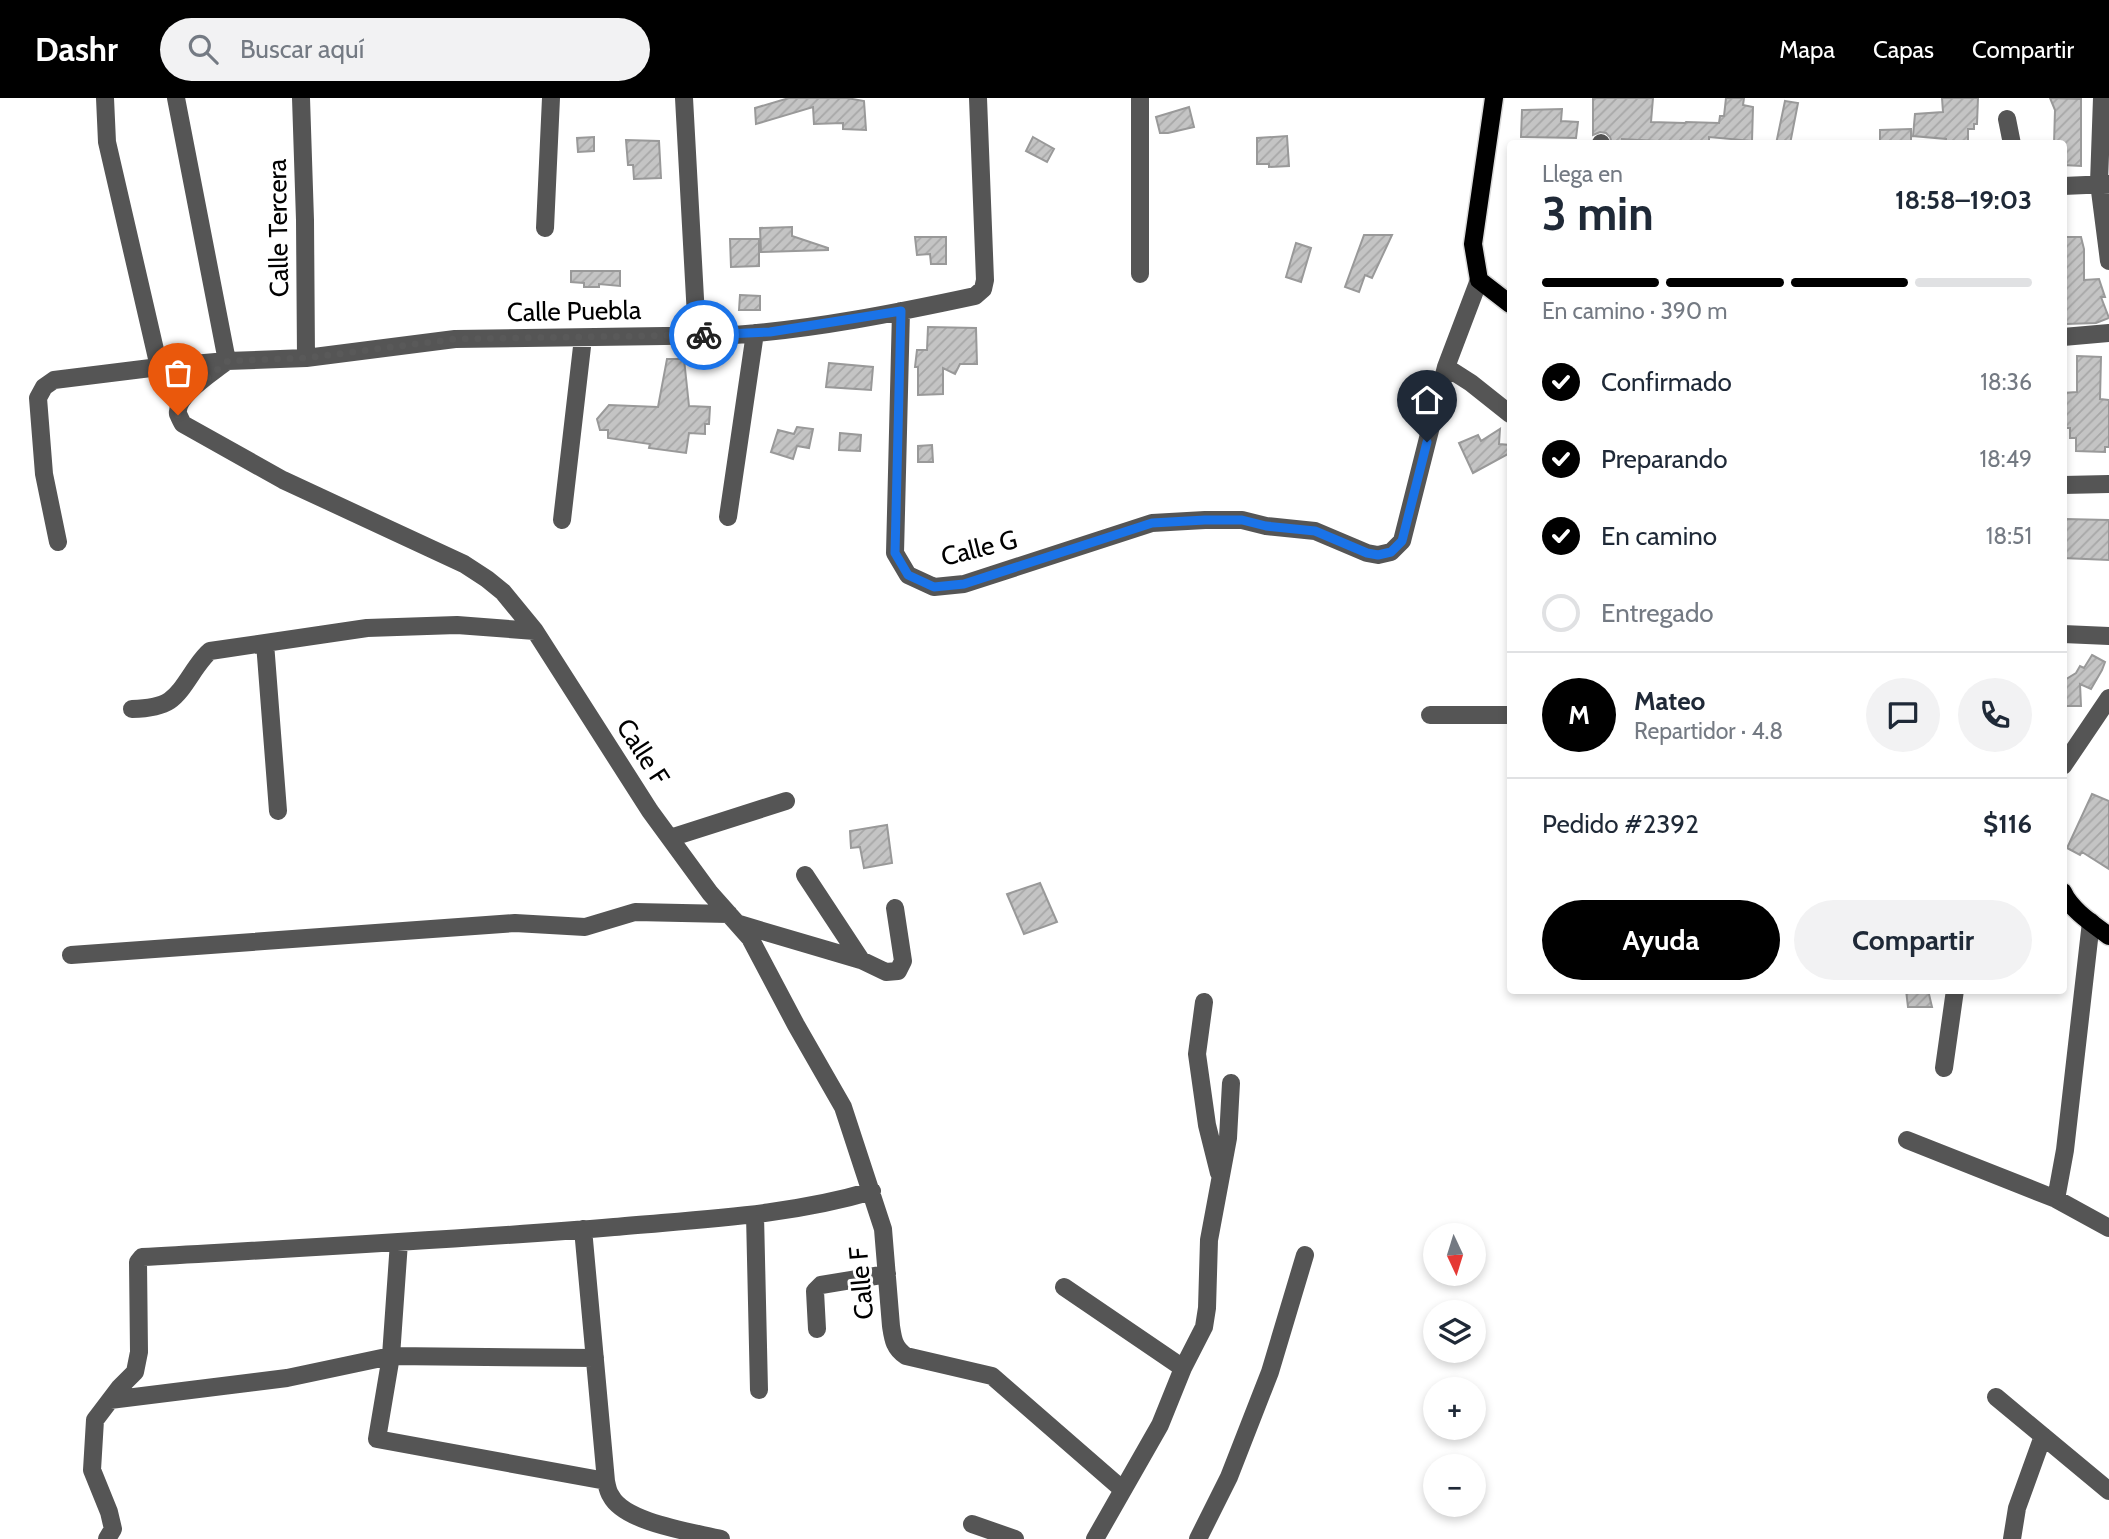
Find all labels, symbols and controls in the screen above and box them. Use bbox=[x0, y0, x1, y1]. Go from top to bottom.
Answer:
search box bbox=[160, 18, 650, 81]
text: Dashr bbox=[35, 29, 118, 69]
icon: search bbox=[184, 30, 222, 68]
text: Buscar aquí bbox=[240, 33, 364, 65]
text: Mapa bbox=[1779, 35, 1835, 64]
text: Capas bbox=[1873, 35, 1934, 64]
text: Compartir bbox=[1972, 35, 2074, 64]
street label: Calle Tercera bbox=[261, 158, 295, 297]
text: Llega en bbox=[1542, 160, 1623, 188]
text: 18:58–19:03 bbox=[1895, 184, 2032, 216]
text: 3 min bbox=[1542, 186, 1654, 242]
street label: Calle Puebla bbox=[506, 294, 642, 328]
text: En camino · 390 m bbox=[1542, 297, 1727, 325]
courier bbox=[669, 300, 739, 370]
icon: bike bbox=[685, 316, 723, 354]
pin bbox=[148, 343, 208, 415]
icon: bag bbox=[159, 354, 197, 392]
icon: check bbox=[1542, 363, 1580, 401]
text: Confirmado bbox=[1601, 366, 1732, 398]
text: 18:36 bbox=[1980, 368, 2032, 396]
pin bbox=[1397, 370, 1457, 442]
icon: home bbox=[1408, 381, 1446, 419]
icon: check bbox=[1542, 440, 1580, 478]
text: Preparando bbox=[1601, 443, 1728, 475]
text: 18:49 bbox=[1979, 445, 2032, 473]
icon: check bbox=[1542, 517, 1580, 555]
text: En camino bbox=[1601, 520, 1717, 552]
text: 18:51 bbox=[1986, 522, 2032, 550]
street label: Calle G bbox=[938, 523, 1020, 573]
text: Entregado bbox=[1601, 597, 1714, 629]
button: chat bbox=[1866, 678, 1940, 752]
button: phone bbox=[1958, 678, 2032, 752]
text: Mateo bbox=[1634, 685, 1705, 717]
text: M bbox=[1568, 699, 1590, 731]
street label: Calle F bbox=[610, 713, 677, 792]
text: Repartidor · 4.8 bbox=[1634, 717, 1783, 745]
text: Pedido #2392 bbox=[1542, 808, 1699, 840]
text: $116 bbox=[1983, 808, 2032, 840]
button: Ayuda bbox=[1542, 900, 1780, 980]
button: Compartir bbox=[1794, 900, 2032, 980]
north arrow bbox=[1423, 1223, 1486, 1286]
map controls bbox=[1423, 1223, 1486, 1517]
street label: Calle F bbox=[842, 1245, 880, 1321]
button: layers bbox=[1423, 1300, 1486, 1363]
button: + bbox=[1423, 1377, 1486, 1440]
button: − bbox=[1423, 1454, 1486, 1517]

